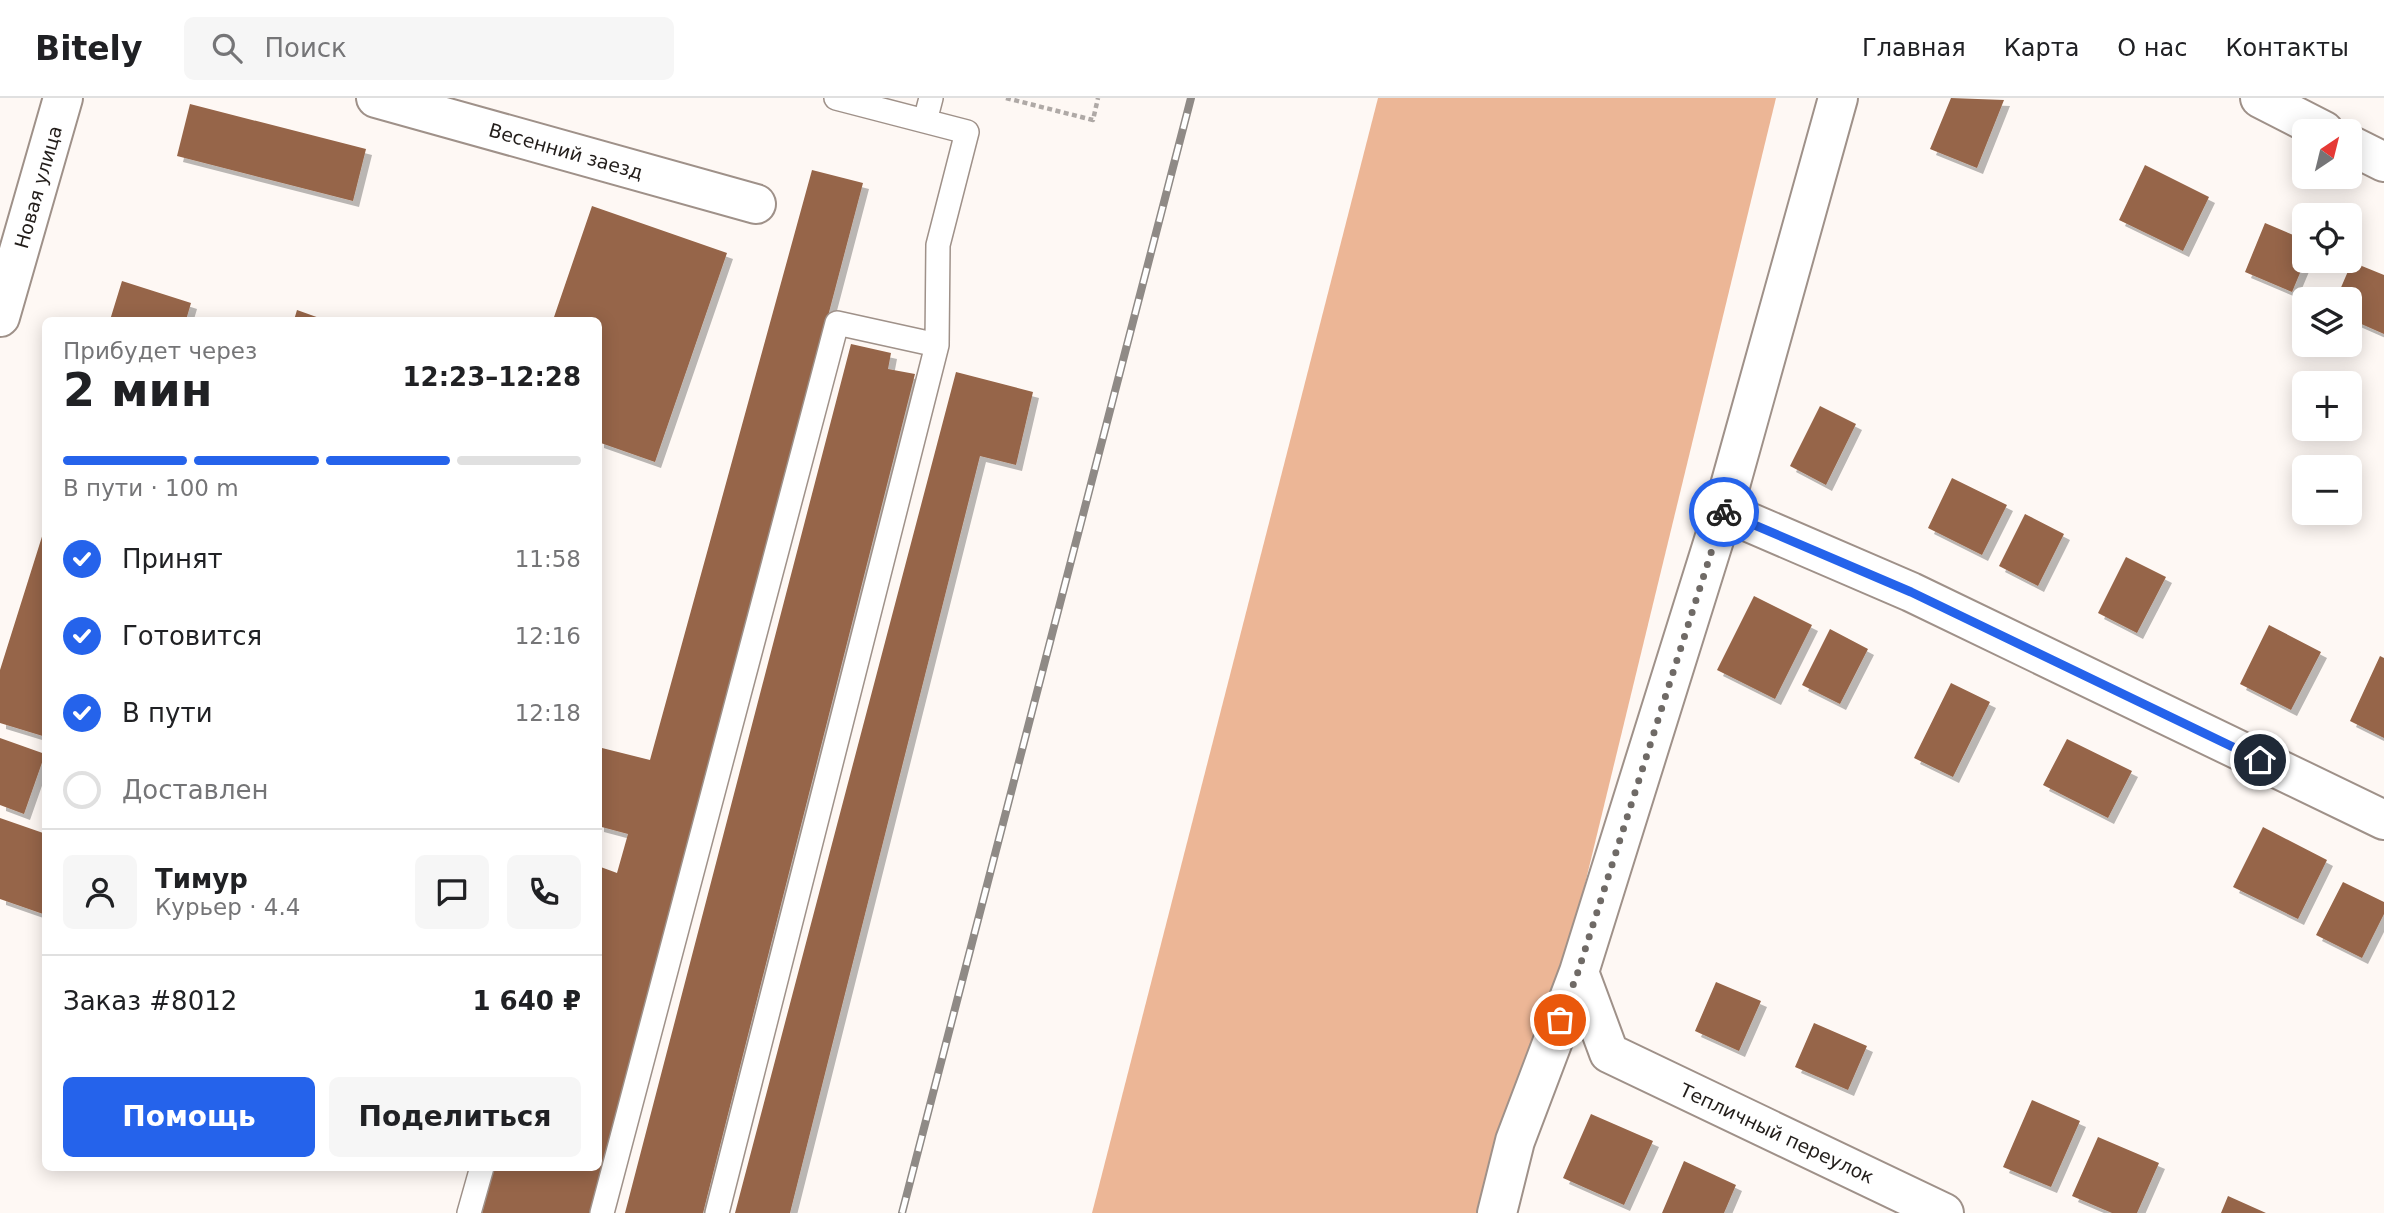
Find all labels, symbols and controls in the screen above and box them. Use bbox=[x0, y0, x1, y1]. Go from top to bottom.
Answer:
search box bbox=[184, 17, 674, 80]
text: Bitely bbox=[35, 29, 142, 68]
icon: search bbox=[208, 29, 246, 67]
text: Поиск bbox=[264, 33, 347, 63]
text: Главная bbox=[1862, 34, 1966, 62]
text: Карта bbox=[2004, 34, 2079, 62]
text: О нас bbox=[2117, 34, 2187, 62]
text: Контакты bbox=[2225, 34, 2349, 62]
street label: Весенний заезд bbox=[486, 118, 646, 184]
north arrow bbox=[2292, 119, 2362, 189]
map controls bbox=[2292, 119, 2362, 525]
street label: Новая улица bbox=[10, 123, 66, 251]
button: locate bbox=[2292, 203, 2362, 273]
button: layers bbox=[2292, 287, 2362, 357]
text: Прибудет через bbox=[63, 338, 257, 364]
text: 12:23–12:28 bbox=[402, 362, 581, 392]
text: 2 мин bbox=[63, 363, 213, 417]
button: + bbox=[2292, 371, 2362, 441]
button: − bbox=[2292, 455, 2362, 525]
text: В пути · 100 m bbox=[63, 475, 239, 501]
courier bbox=[1689, 477, 1759, 547]
icon: bike bbox=[1705, 493, 1743, 531]
icon: check bbox=[63, 540, 101, 578]
text: Принят bbox=[122, 544, 223, 574]
text: 11:58 bbox=[515, 546, 581, 572]
icon: check bbox=[63, 617, 101, 655]
text: Готовится bbox=[122, 621, 262, 651]
text: 12:16 bbox=[515, 623, 581, 649]
icon: check bbox=[63, 694, 101, 732]
text: В пути bbox=[122, 698, 213, 728]
text: 12:18 bbox=[515, 700, 581, 726]
pin bbox=[2230, 730, 2290, 790]
icon: home bbox=[2241, 741, 2279, 779]
text: Доставлен bbox=[122, 775, 269, 805]
button: person bbox=[63, 855, 137, 929]
button: chat bbox=[415, 855, 489, 929]
button: phone bbox=[507, 855, 581, 929]
text: Тимур bbox=[155, 864, 248, 894]
text: Курьер · 4.4 bbox=[155, 894, 300, 920]
text: Заказ #8012 bbox=[63, 986, 237, 1016]
text: 1 640 ₽ bbox=[472, 986, 581, 1016]
pin bbox=[1530, 990, 1590, 1050]
icon: bag bbox=[1541, 1001, 1579, 1039]
button: Помощь bbox=[63, 1077, 315, 1157]
button: Поделиться bbox=[329, 1077, 581, 1157]
street label: Тепличный переулок bbox=[1676, 1078, 1878, 1188]

